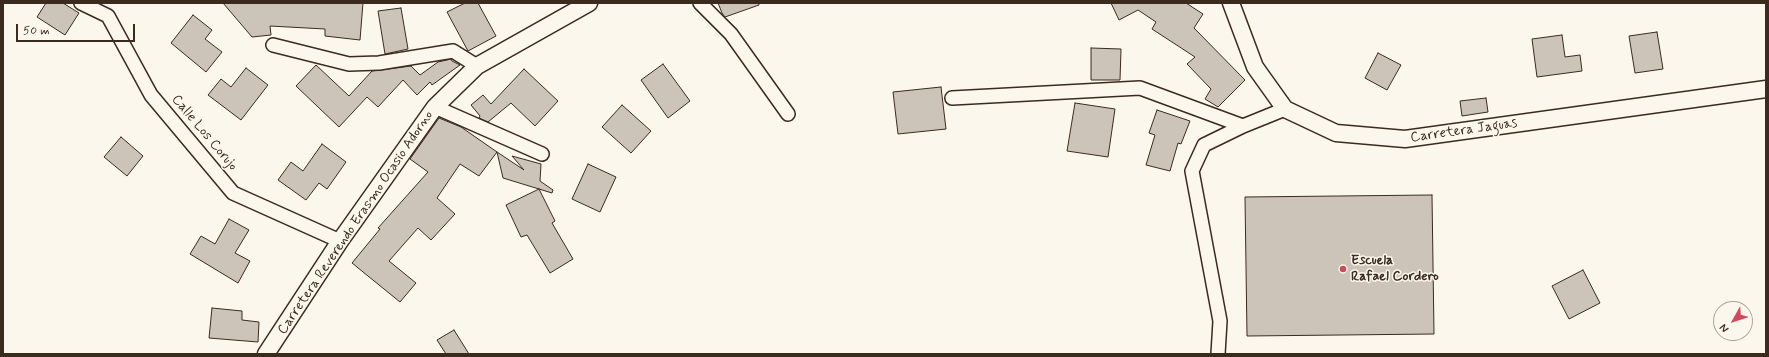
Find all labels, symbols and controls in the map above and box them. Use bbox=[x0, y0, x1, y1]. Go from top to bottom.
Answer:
scale bar bbox=[18, 16, 137, 42]
text: 50 m bbox=[23, 23, 50, 39]
street label: Calle Los Corujo bbox=[167, 92, 241, 174]
street label: Carretera Reverendo Erasmo Ocasio Adorno bbox=[275, 108, 437, 338]
street label: Carretera Jaguas bbox=[1409, 115, 1519, 147]
place label: Escuela Rafael Cordero bbox=[1351, 253, 1439, 286]
marker: Escuela Rafael Cordero bbox=[1338, 264, 1348, 274]
north arrow bbox=[1713, 301, 1753, 341]
text: N bbox=[1717, 321, 1732, 335]

